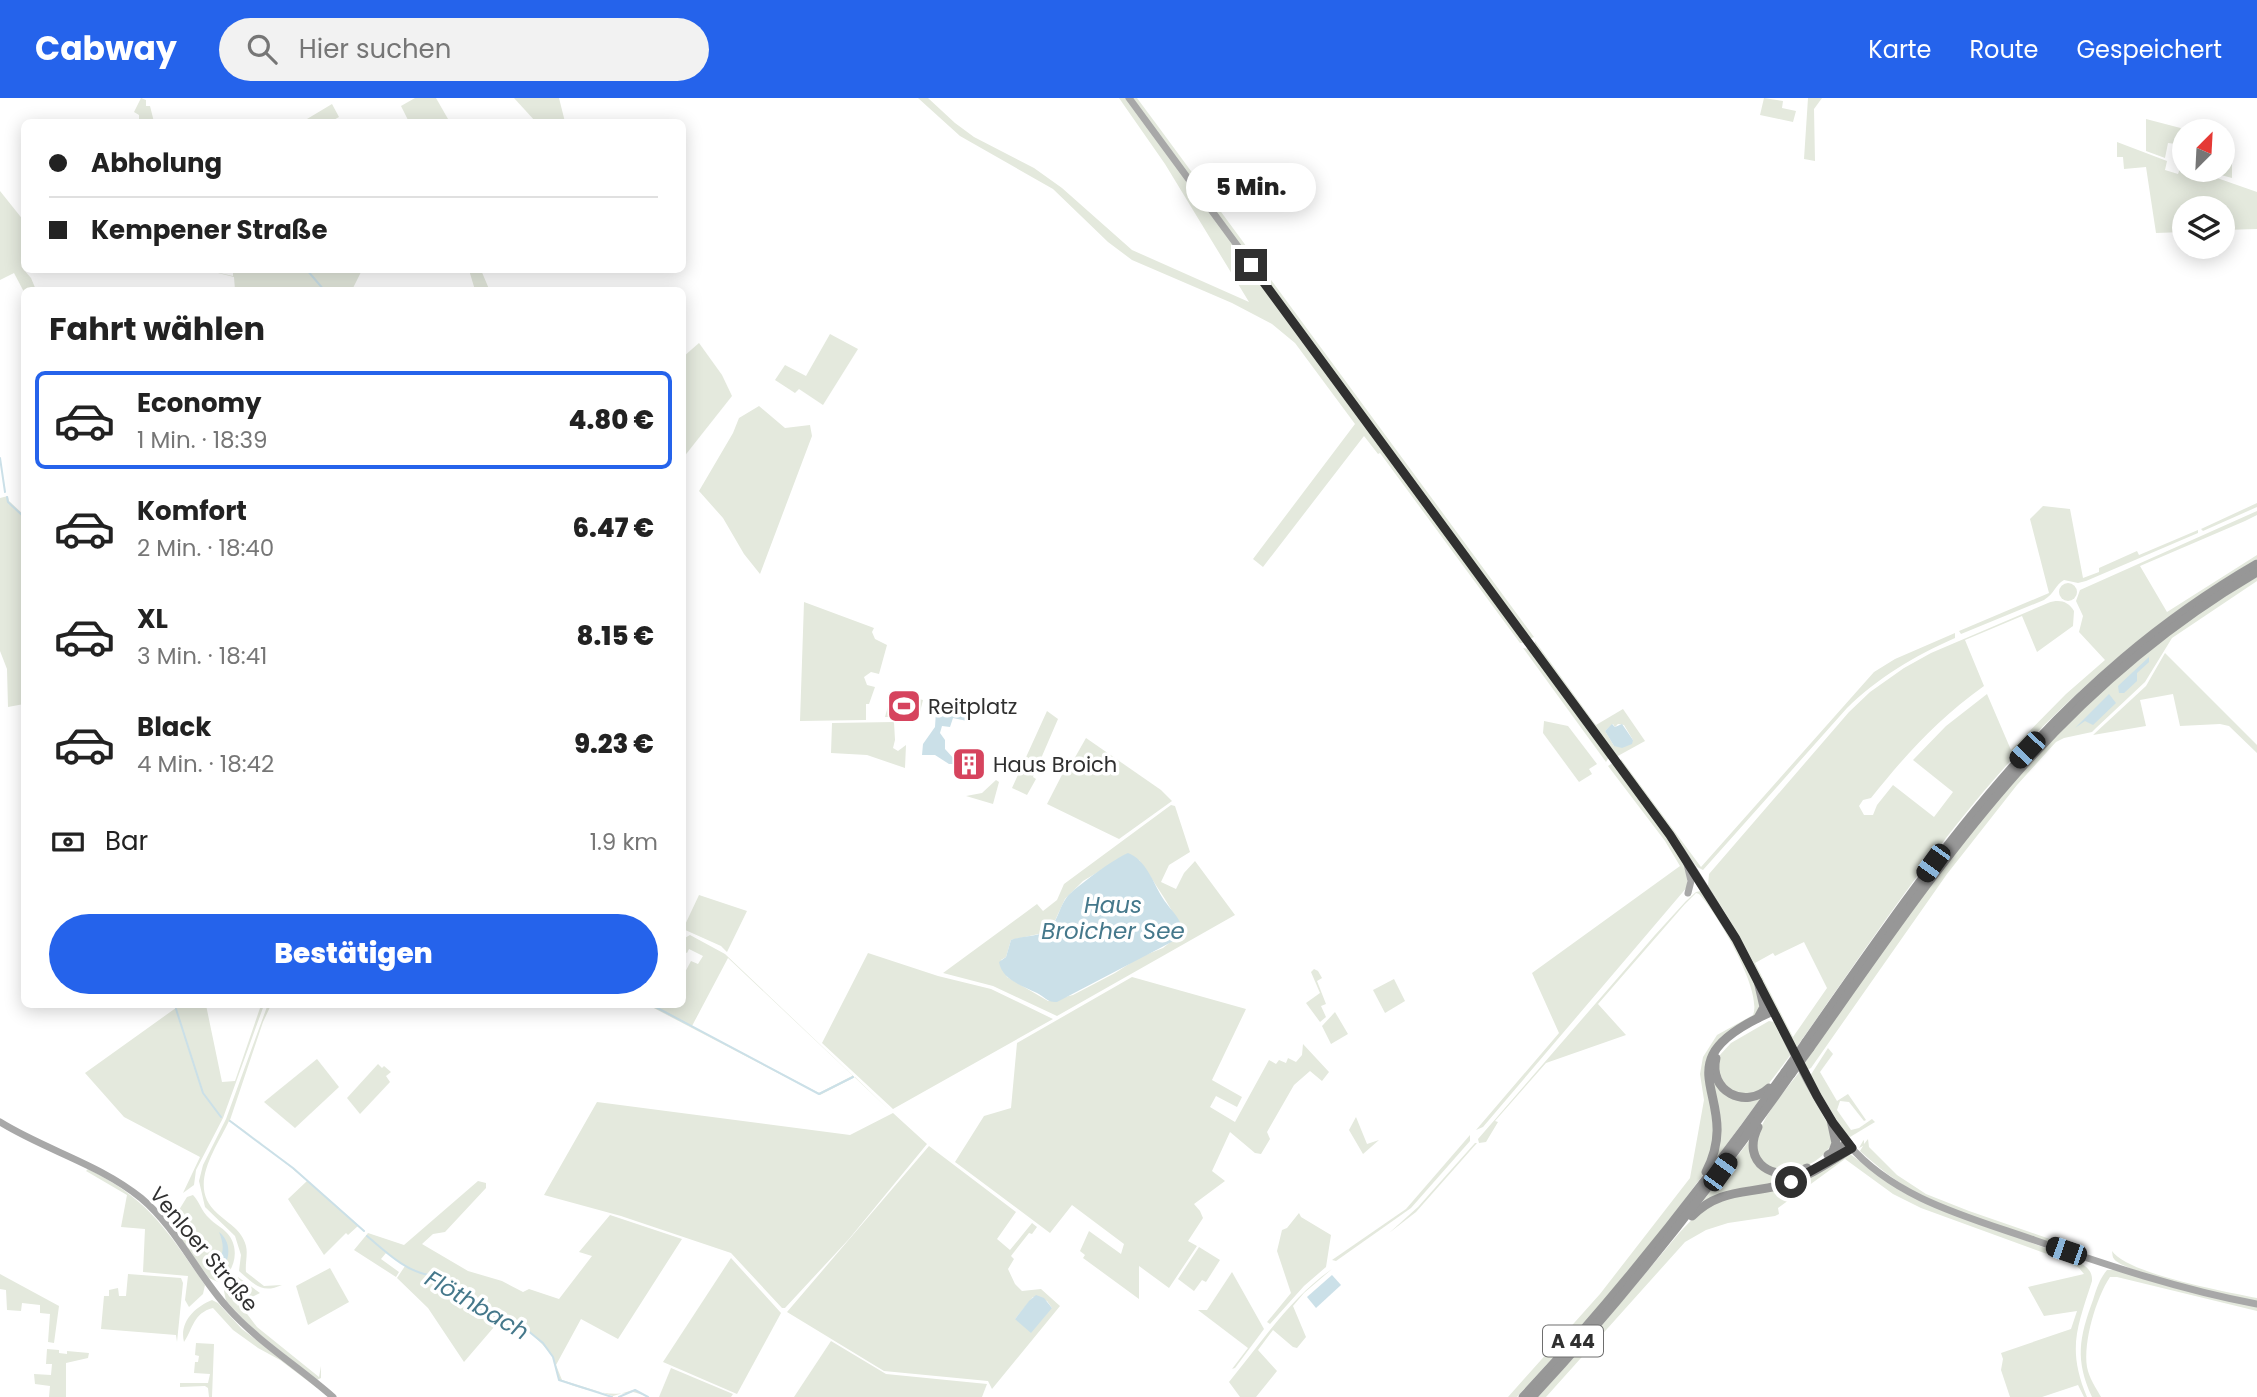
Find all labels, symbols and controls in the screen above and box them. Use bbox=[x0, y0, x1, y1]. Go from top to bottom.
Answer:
search box bbox=[219, 18, 709, 81]
text: Cabway bbox=[35, 25, 177, 72]
icon: search bbox=[243, 30, 281, 68]
text: Hier suchen bbox=[299, 31, 451, 67]
text: Karte bbox=[1868, 33, 1931, 66]
text: Route bbox=[1969, 33, 2038, 66]
text: Gespeichert bbox=[2076, 33, 2222, 66]
north arrow bbox=[2172, 119, 2235, 182]
map controls bbox=[2172, 119, 2235, 259]
text: Abholung bbox=[91, 145, 222, 181]
callout: 5 Min. bbox=[1186, 164, 1316, 212]
text: 5 Min. bbox=[1216, 171, 1286, 203]
button: layers bbox=[2172, 196, 2235, 259]
text: Kempener Straße bbox=[91, 212, 328, 248]
route end bbox=[1235, 249, 1267, 281]
text: Fahrt wählen bbox=[49, 306, 265, 351]
text: Economy bbox=[137, 385, 261, 421]
icon: car bbox=[53, 389, 116, 452]
text: 4.80 € bbox=[569, 402, 654, 438]
text: 1 Min. · 18:39 bbox=[137, 424, 267, 456]
text: Komfort bbox=[137, 493, 247, 529]
icon: car bbox=[53, 497, 116, 560]
text: 6.47 € bbox=[573, 510, 654, 546]
text: 2 Min. · 18:40 bbox=[137, 532, 274, 564]
text: XL bbox=[137, 601, 168, 637]
icon: car bbox=[53, 605, 116, 668]
text: 8.15 € bbox=[577, 618, 654, 654]
text: 3 Min. · 18:41 bbox=[137, 640, 267, 672]
sports icon: Reitplatz bbox=[885, 687, 923, 725]
place label: Reitplatz bbox=[928, 692, 1017, 721]
text: Black bbox=[137, 709, 211, 745]
icon: car bbox=[53, 713, 116, 776]
text: 9.23 € bbox=[574, 726, 654, 762]
car bbox=[2005, 727, 2050, 773]
building icon: Haus Broich bbox=[950, 745, 988, 783]
text: 4 Min. · 18:42 bbox=[137, 748, 274, 780]
place label: Haus Broich bbox=[993, 750, 1117, 779]
icon: cash bbox=[49, 823, 87, 861]
text: Bar bbox=[105, 823, 148, 859]
text: 1.9 km bbox=[590, 826, 658, 858]
car bbox=[1913, 840, 1954, 886]
water label: Haus Broicher See bbox=[1041, 889, 1185, 947]
button: Bestätigen bbox=[49, 914, 658, 994]
car bbox=[1700, 1149, 1741, 1195]
route start bbox=[1775, 1166, 1807, 1198]
street label: Venloer Straße bbox=[143, 1180, 265, 1318]
car bbox=[2043, 1234, 2090, 1268]
water label: Flöthbach bbox=[419, 1262, 535, 1348]
road number: A 44 bbox=[1543, 1326, 1603, 1357]

